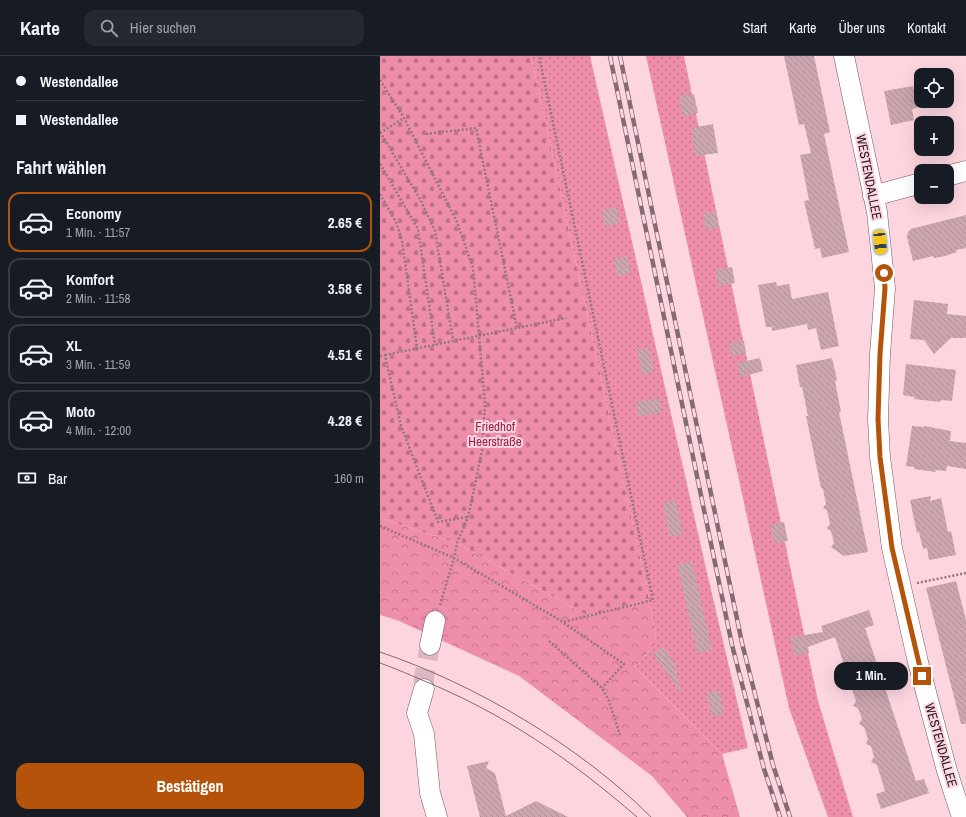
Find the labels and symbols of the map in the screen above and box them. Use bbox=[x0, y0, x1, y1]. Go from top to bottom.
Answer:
street label: WESTENDALLEE bbox=[852, 133, 886, 221]
car bbox=[873, 229, 887, 255]
route start bbox=[875, 264, 893, 282]
park label: Friedhof Heerstraße bbox=[468, 418, 522, 450]
callout: 1 Min. bbox=[834, 662, 908, 690]
route end bbox=[913, 667, 931, 685]
street label: WESTENDALLEE bbox=[921, 701, 961, 789]

